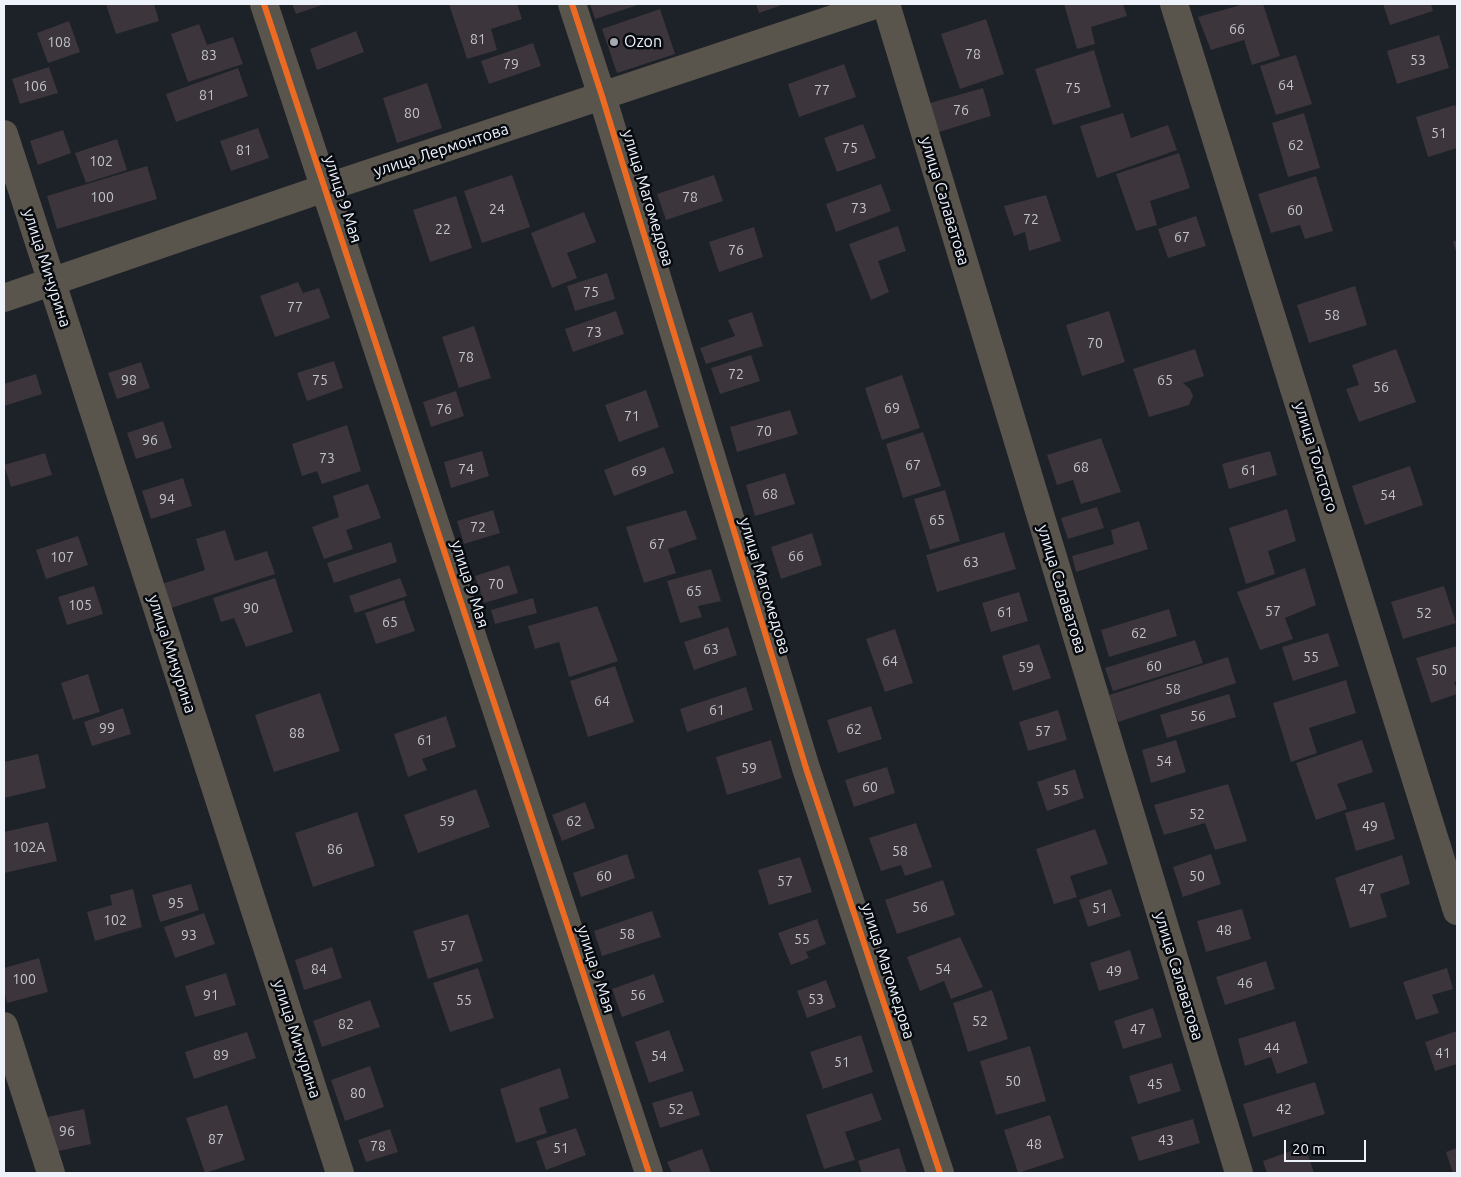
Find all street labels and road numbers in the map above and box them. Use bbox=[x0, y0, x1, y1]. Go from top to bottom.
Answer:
street label: улица Лермонтова bbox=[371, 119, 511, 181]
street label: улица Магомедова bbox=[618, 127, 678, 269]
street label: улица Салаватова bbox=[916, 134, 974, 268]
street label: улица 9 Мая bbox=[320, 153, 366, 245]
street label: улица Мичурина bbox=[19, 206, 75, 330]
street label: улица Толстого bbox=[1290, 400, 1342, 514]
street label: улица Магомедова bbox=[735, 515, 795, 657]
street label: улица Салаватова bbox=[1033, 522, 1091, 656]
street label: улица 9 Мая bbox=[447, 538, 493, 630]
street label: улица Мичурина bbox=[144, 592, 200, 716]
street label: улица Магомедова bbox=[857, 901, 919, 1041]
street label: улица Салаватова bbox=[1150, 909, 1208, 1043]
street label: улица 9 Мая bbox=[573, 923, 619, 1015]
street label: улица Мичурина bbox=[269, 977, 325, 1101]

